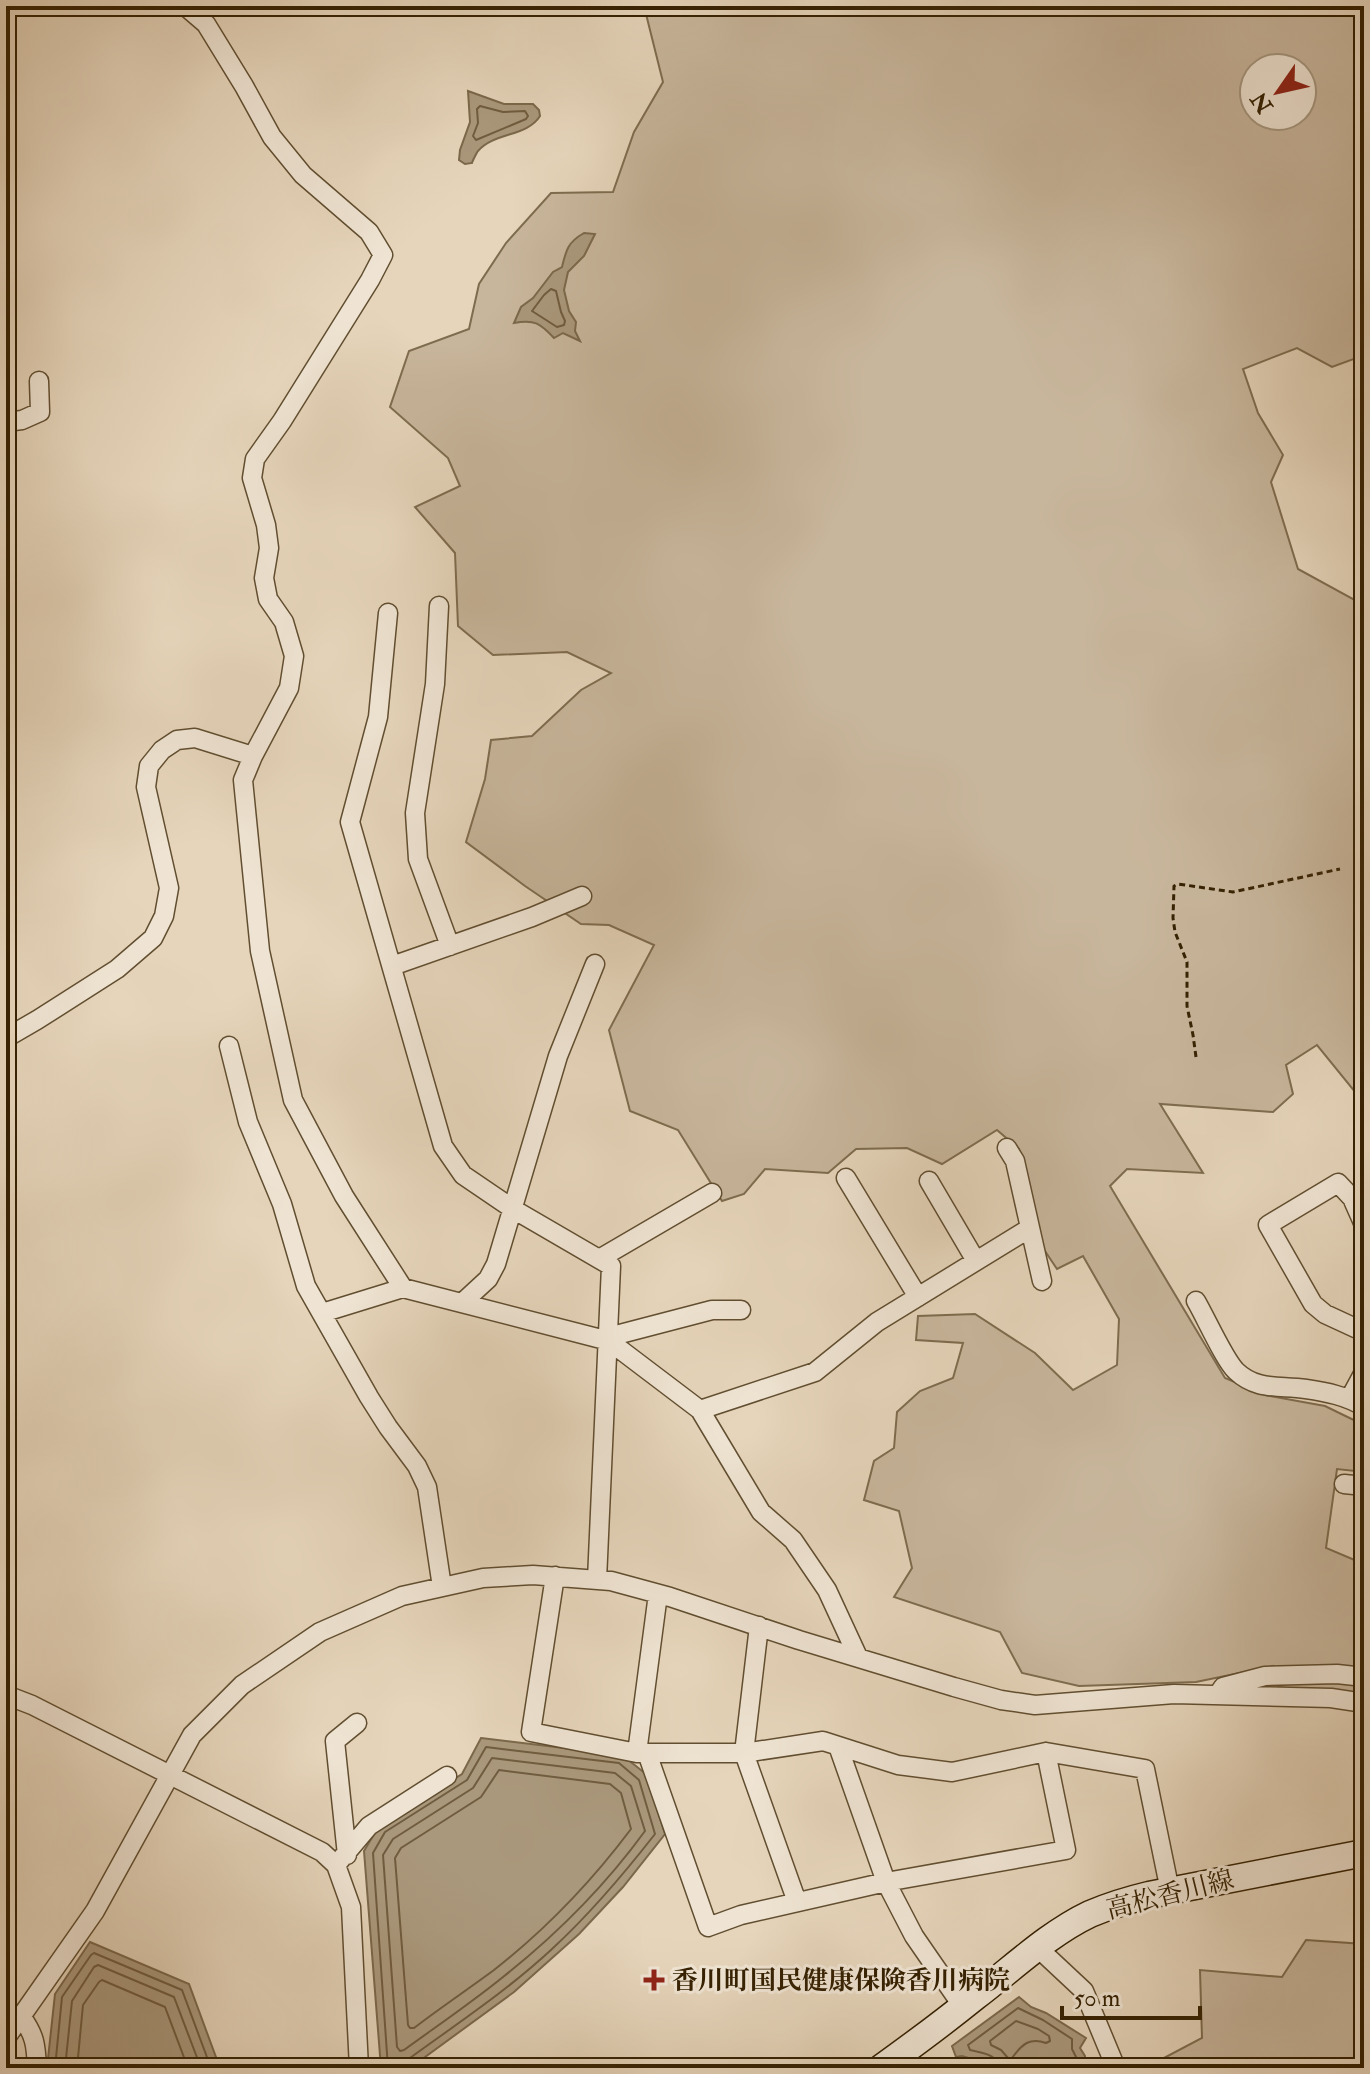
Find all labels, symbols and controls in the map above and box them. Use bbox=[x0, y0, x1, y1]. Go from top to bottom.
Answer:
north arrow bbox=[1238, 52, 1318, 132]
text: N bbox=[1245, 86, 1280, 119]
street label: 高松香川線 bbox=[1103, 1864, 1237, 1926]
place label: 香川町国民健康保険香川病院 bbox=[672, 1965, 1010, 1997]
marker: 香川町国民健康保険香川病院 bbox=[643, 1969, 665, 1991]
scale bar bbox=[1062, 1970, 1200, 2020]
text: 50 m bbox=[1074, 1983, 1121, 2014]

